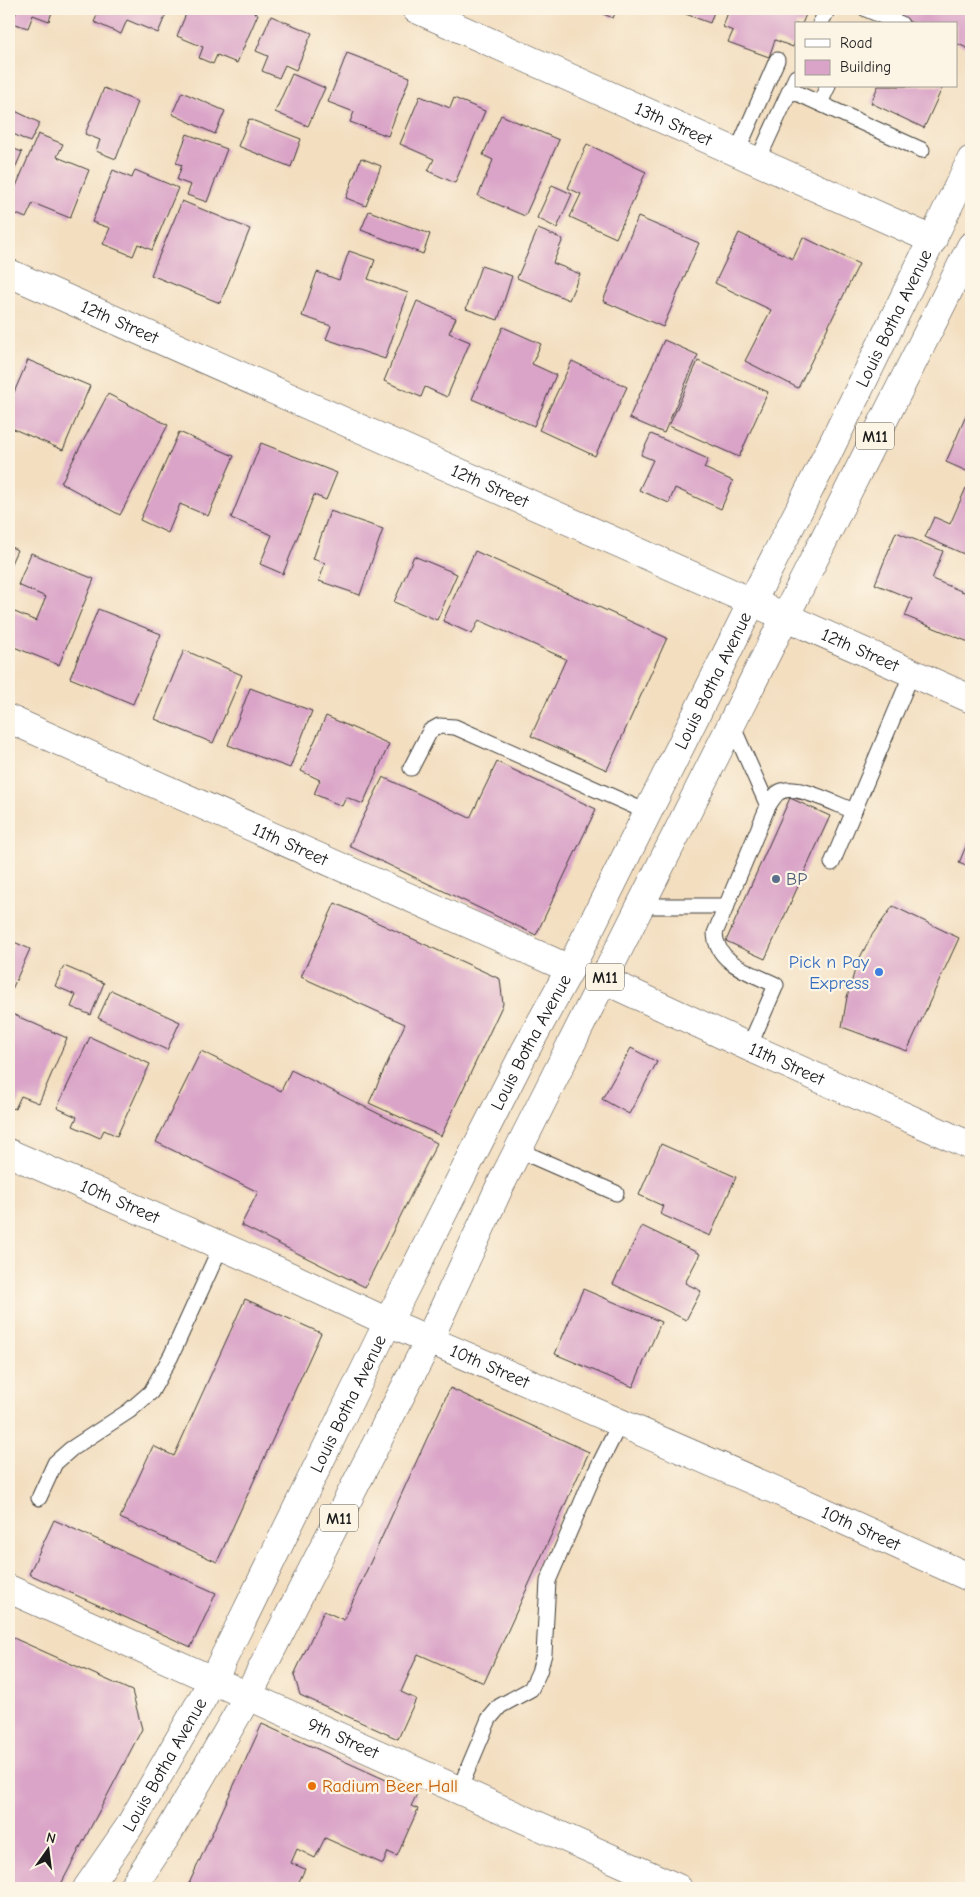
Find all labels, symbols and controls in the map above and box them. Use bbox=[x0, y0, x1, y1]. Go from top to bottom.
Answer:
legend bbox=[795, 22, 958, 88]
text: Road bbox=[840, 34, 872, 52]
text: Building bbox=[840, 58, 891, 76]
street label: 13th Street bbox=[631, 98, 716, 151]
street label: Louis Botha Avenue bbox=[852, 246, 937, 391]
street label: 12th Street bbox=[77, 296, 162, 349]
road number: M11 bbox=[856, 422, 894, 450]
street label: 12th Street bbox=[448, 460, 532, 513]
street label: Louis Botha Avenue bbox=[671, 609, 756, 753]
street label: 12th Street bbox=[818, 624, 903, 677]
street label: 11th Street bbox=[249, 819, 332, 871]
place label: BP bbox=[786, 869, 807, 890]
marker: BP bbox=[770, 873, 782, 885]
place label: Pick n Pay Express bbox=[789, 952, 870, 994]
road number: M11 bbox=[586, 964, 624, 990]
marker: Pick n Pay Express bbox=[873, 966, 885, 978]
street label: Louis Botha Avenue bbox=[487, 971, 576, 1114]
street label: 11th Street bbox=[746, 1038, 828, 1091]
street label: 10th Street bbox=[77, 1176, 163, 1229]
street label: Louis Botha Avenue bbox=[306, 1332, 391, 1476]
street label: 10th Street bbox=[447, 1340, 533, 1393]
street label: 10th Street bbox=[818, 1502, 904, 1556]
road number: M11 bbox=[320, 1505, 358, 1532]
street label: Louis Botha Avenue bbox=[119, 1694, 212, 1835]
street label: 9th Street bbox=[304, 1714, 382, 1764]
place label: Radium Beer Hall bbox=[322, 1776, 458, 1797]
marker: Radium Beer Hall bbox=[306, 1780, 318, 1792]
north arrow bbox=[22, 1824, 72, 1874]
text: N bbox=[45, 1829, 58, 1847]

